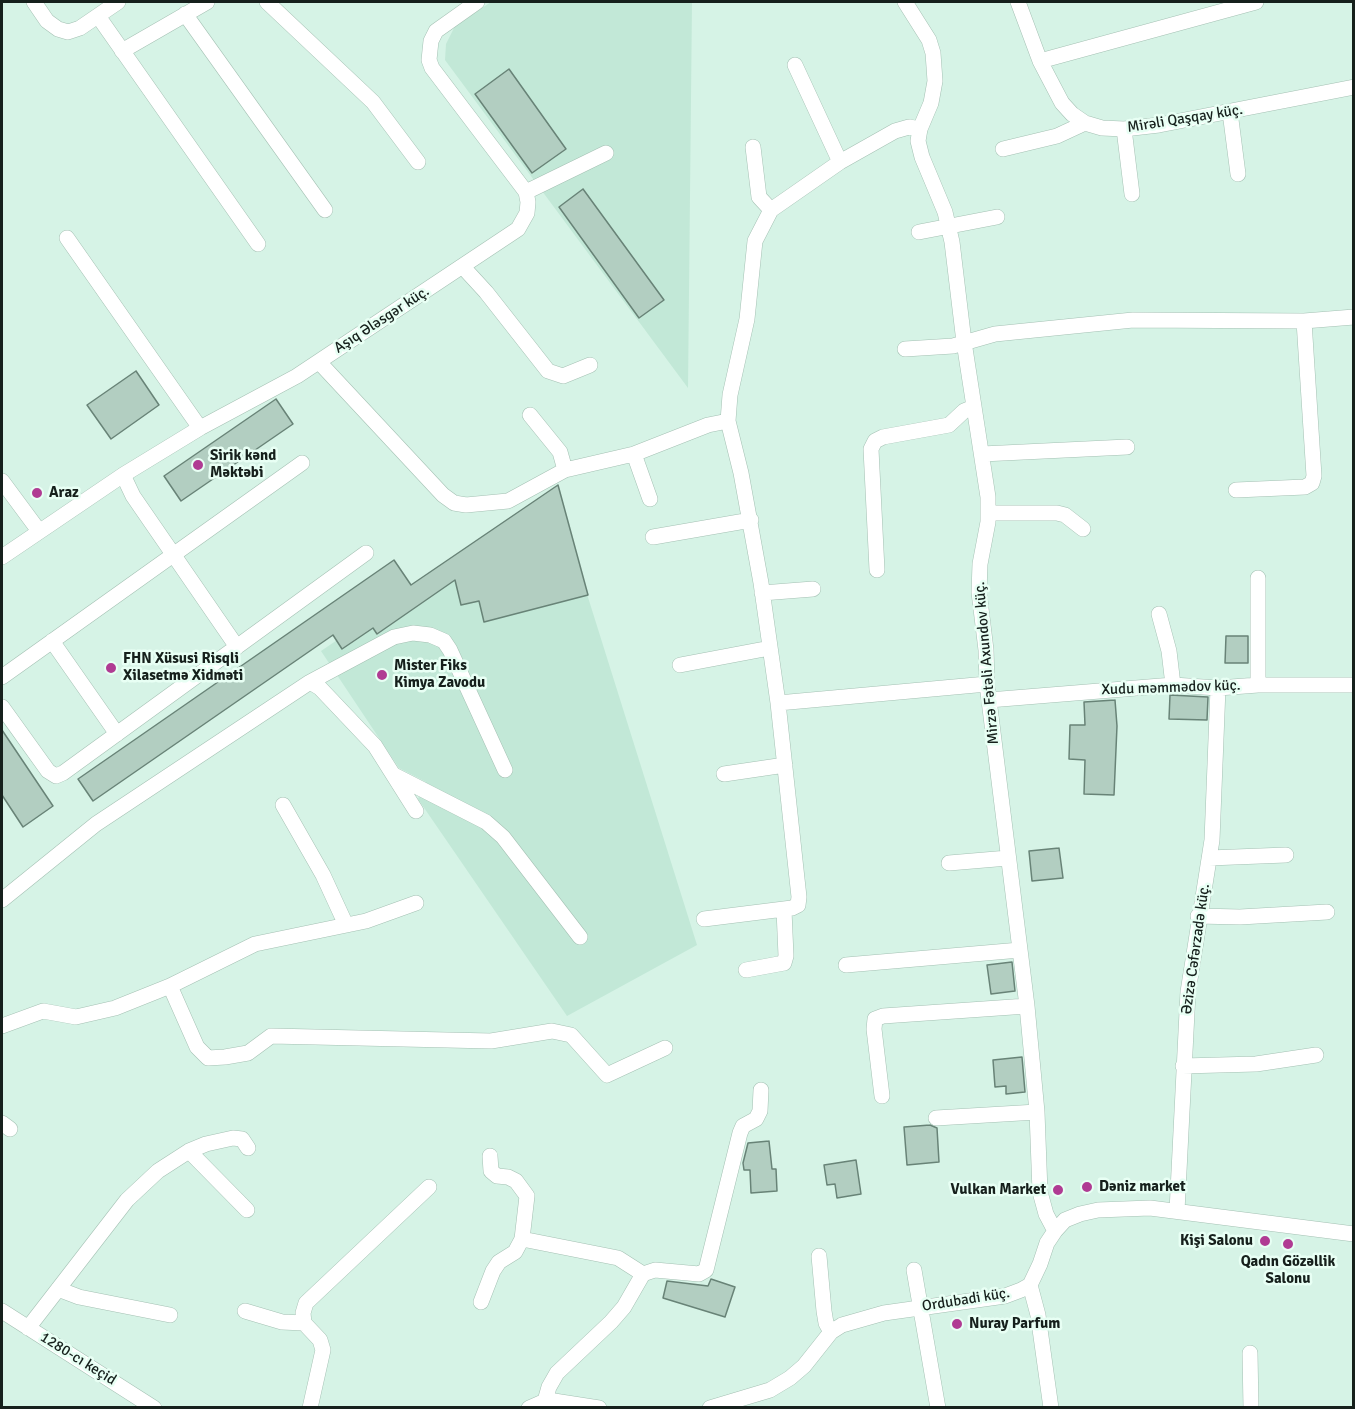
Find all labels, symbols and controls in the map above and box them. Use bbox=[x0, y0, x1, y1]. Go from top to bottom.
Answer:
street label: Mirəli Qaşqay küç. bbox=[1126, 101, 1244, 137]
street label: Aşıq Ələsgər küç. bbox=[331, 283, 433, 357]
place label: Sirik kənd Məktəbi bbox=[210, 447, 276, 482]
marker: Sirik kənd Məktəbi bbox=[191, 458, 205, 472]
place label: Araz bbox=[49, 484, 79, 502]
marker: Araz bbox=[30, 486, 44, 500]
street label: Mirzə Fətəli Axundov küç. bbox=[971, 581, 1003, 745]
place label: FHN Xüsusi Risqli Xilasetmə Xidməti bbox=[123, 650, 243, 685]
place label: Mister Fiks Kimya Zavodu bbox=[394, 657, 485, 692]
marker: FHN Xüsusi Risqli Xilasetmə Xidməti bbox=[104, 661, 118, 675]
marker: Mister Fiks Kimya Zavodu bbox=[375, 668, 389, 682]
street label: Xudu məmmədov küç. bbox=[1101, 677, 1241, 699]
street label: Əzizə Cəfərzadə küç. bbox=[1178, 883, 1214, 1015]
place label: Dəniz market bbox=[1099, 1178, 1186, 1196]
marker: Dəniz market bbox=[1080, 1180, 1094, 1194]
place label: Vulkan Market bbox=[951, 1181, 1046, 1199]
marker: Vulkan Market bbox=[1051, 1183, 1065, 1197]
place label: Kişi Salonu bbox=[1180, 1232, 1253, 1250]
marker: Kişi Salonu bbox=[1258, 1234, 1272, 1248]
marker: Qadın Gözəllik Salonu bbox=[1281, 1237, 1295, 1251]
place label: Qadın Gözəllik Salonu bbox=[1241, 1253, 1335, 1288]
street label: Ordubadi küç. bbox=[921, 1284, 1011, 1316]
place label: Nuray Parfum bbox=[969, 1315, 1060, 1333]
marker: Nuray Parfum bbox=[950, 1317, 964, 1331]
street label: 1280-cı keçid bbox=[37, 1329, 119, 1389]

